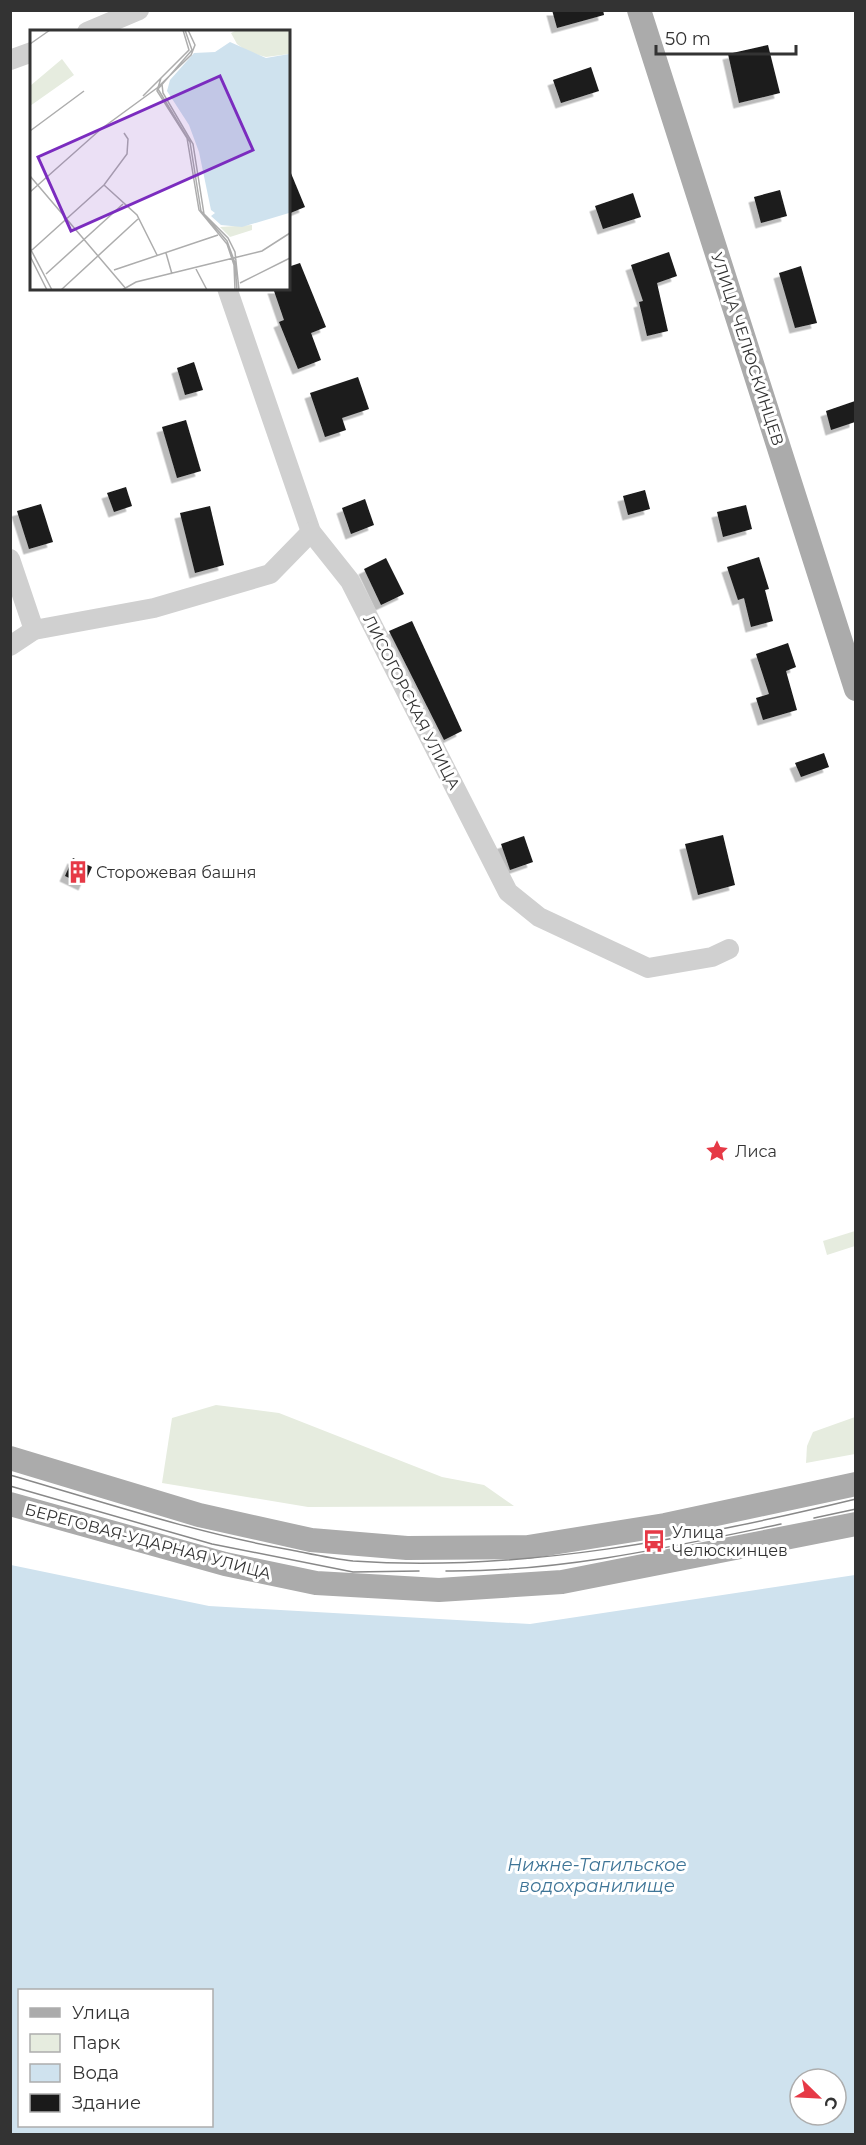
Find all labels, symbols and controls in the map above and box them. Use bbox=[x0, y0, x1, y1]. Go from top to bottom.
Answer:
scale bar bbox=[656, 18, 796, 56]
text: 50 m bbox=[665, 28, 711, 50]
inset map bbox=[30, 30, 290, 290]
street label: УЛИЦА ЧЕЛЮСКИНЦЕВ bbox=[707, 250, 788, 448]
street label: ЛИСОГОРСКАЯ УЛИЦА bbox=[359, 612, 464, 793]
building icon: Сторожевая башня bbox=[65, 859, 91, 885]
place label: Сторожевая башня bbox=[96, 863, 256, 882]
place icon: Лиса bbox=[704, 1138, 730, 1164]
place label: Лиса bbox=[735, 1142, 777, 1161]
street label: БЕРЕГОВАЯ-УДАРНАЯ УЛИЦА bbox=[23, 1499, 273, 1584]
place label: Улица Челюскинцев bbox=[672, 1523, 788, 1560]
bus stop icon: Улица Челюскинцев bbox=[641, 1528, 667, 1554]
water label: Нижне-Тагильское водохранилище bbox=[507, 1854, 687, 1897]
legend bbox=[18, 1989, 213, 2127]
text: Улица bbox=[72, 2002, 130, 2024]
text: Парк bbox=[72, 2032, 121, 2054]
text: Вода bbox=[72, 2062, 119, 2084]
north arrow bbox=[788, 2067, 848, 2127]
text: Здание bbox=[72, 2092, 141, 2114]
text: С bbox=[820, 2094, 842, 2112]

